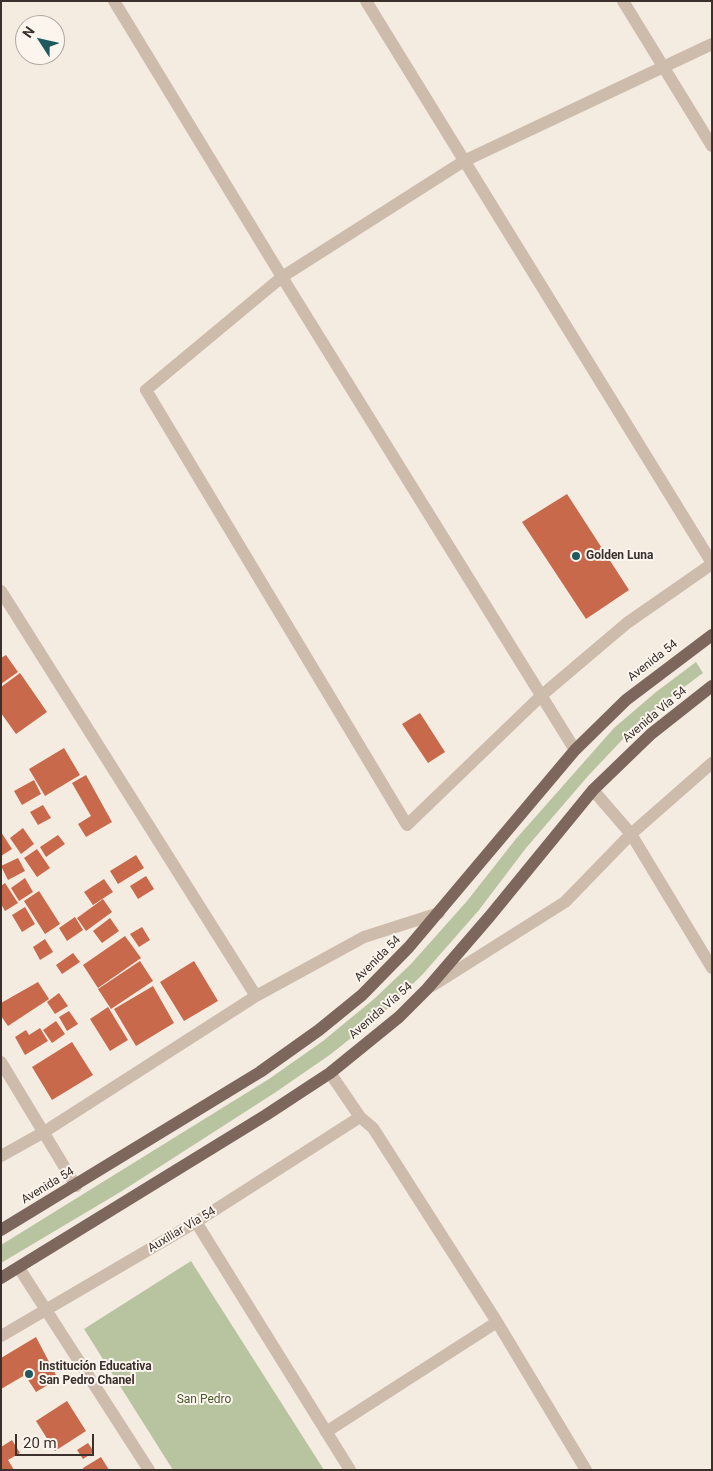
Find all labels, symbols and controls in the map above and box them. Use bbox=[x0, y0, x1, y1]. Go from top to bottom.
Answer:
north arrow bbox=[15, 15, 65, 65]
text: N bbox=[19, 23, 38, 41]
place label: Golden Luna bbox=[586, 549, 653, 563]
marker: Golden Luna bbox=[570, 550, 582, 562]
street label: Avenida 54 bbox=[625, 637, 681, 685]
street label: Avenida Vía 54 bbox=[620, 684, 690, 746]
street label: Avenida 54 bbox=[352, 933, 404, 985]
street label: Avenida Vía 54 bbox=[346, 980, 416, 1042]
street label: Avenida 54 bbox=[19, 1165, 77, 1207]
street label: Auxiliar Vía 54 bbox=[146, 1204, 218, 1256]
place label: Institución Educativa San Pedro Chanel bbox=[39, 1360, 152, 1388]
marker: Institución Educativa San Pedro Chanel bbox=[23, 1368, 35, 1380]
park label: San Pedro bbox=[177, 1393, 231, 1407]
scale bar bbox=[18, 1424, 96, 1456]
text: 20 m bbox=[23, 1434, 57, 1452]

